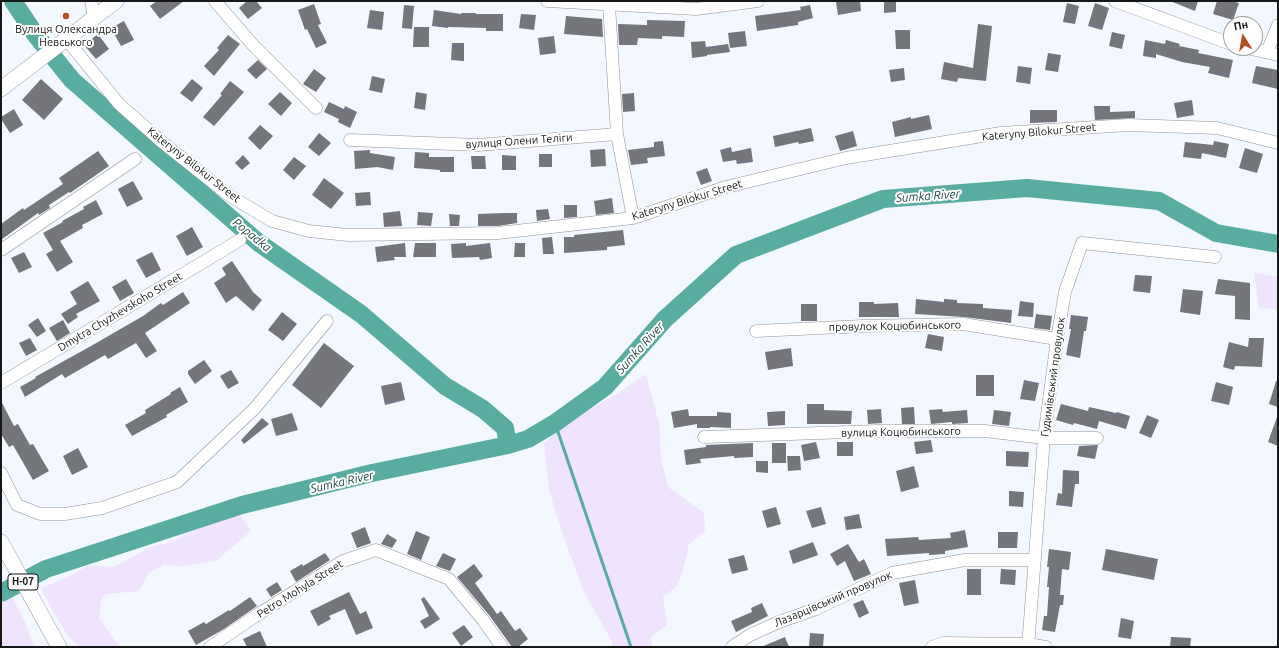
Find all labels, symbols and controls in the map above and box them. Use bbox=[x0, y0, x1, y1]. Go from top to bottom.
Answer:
marker: Вулиця Олександра Невського bbox=[61, 11, 71, 21]
north arrow bbox=[1223, 16, 1263, 56]
text: Пн bbox=[1233, 18, 1249, 32]
place label: Вулиця Олександра Невського bbox=[15, 22, 117, 48]
street label: Kateryny Bilokur Street bbox=[981, 120, 1097, 144]
street label: Kateryny Bilokur Street bbox=[145, 125, 243, 205]
street label: вулиця Олени Теліги bbox=[465, 131, 573, 151]
street label: Kateryny Bilokur Street bbox=[630, 177, 744, 223]
water label: Sumka River bbox=[895, 187, 961, 205]
water label: Popadka bbox=[230, 215, 274, 255]
street label: Dmytra Chyzhevskoho Street bbox=[55, 270, 185, 354]
street label: Гудимівський провулок bbox=[1038, 316, 1068, 438]
street label: провулок Коцюбинського bbox=[829, 318, 961, 334]
water label: Sumka River bbox=[613, 319, 667, 377]
street label: вулиця Коцюбинського bbox=[841, 424, 961, 440]
water label: Sumka River bbox=[309, 468, 375, 496]
street label: Petro Mohyla Street bbox=[254, 557, 346, 621]
street label: Лазарцівський провулок bbox=[772, 568, 894, 630]
road number: Н-07 bbox=[8, 574, 38, 590]

